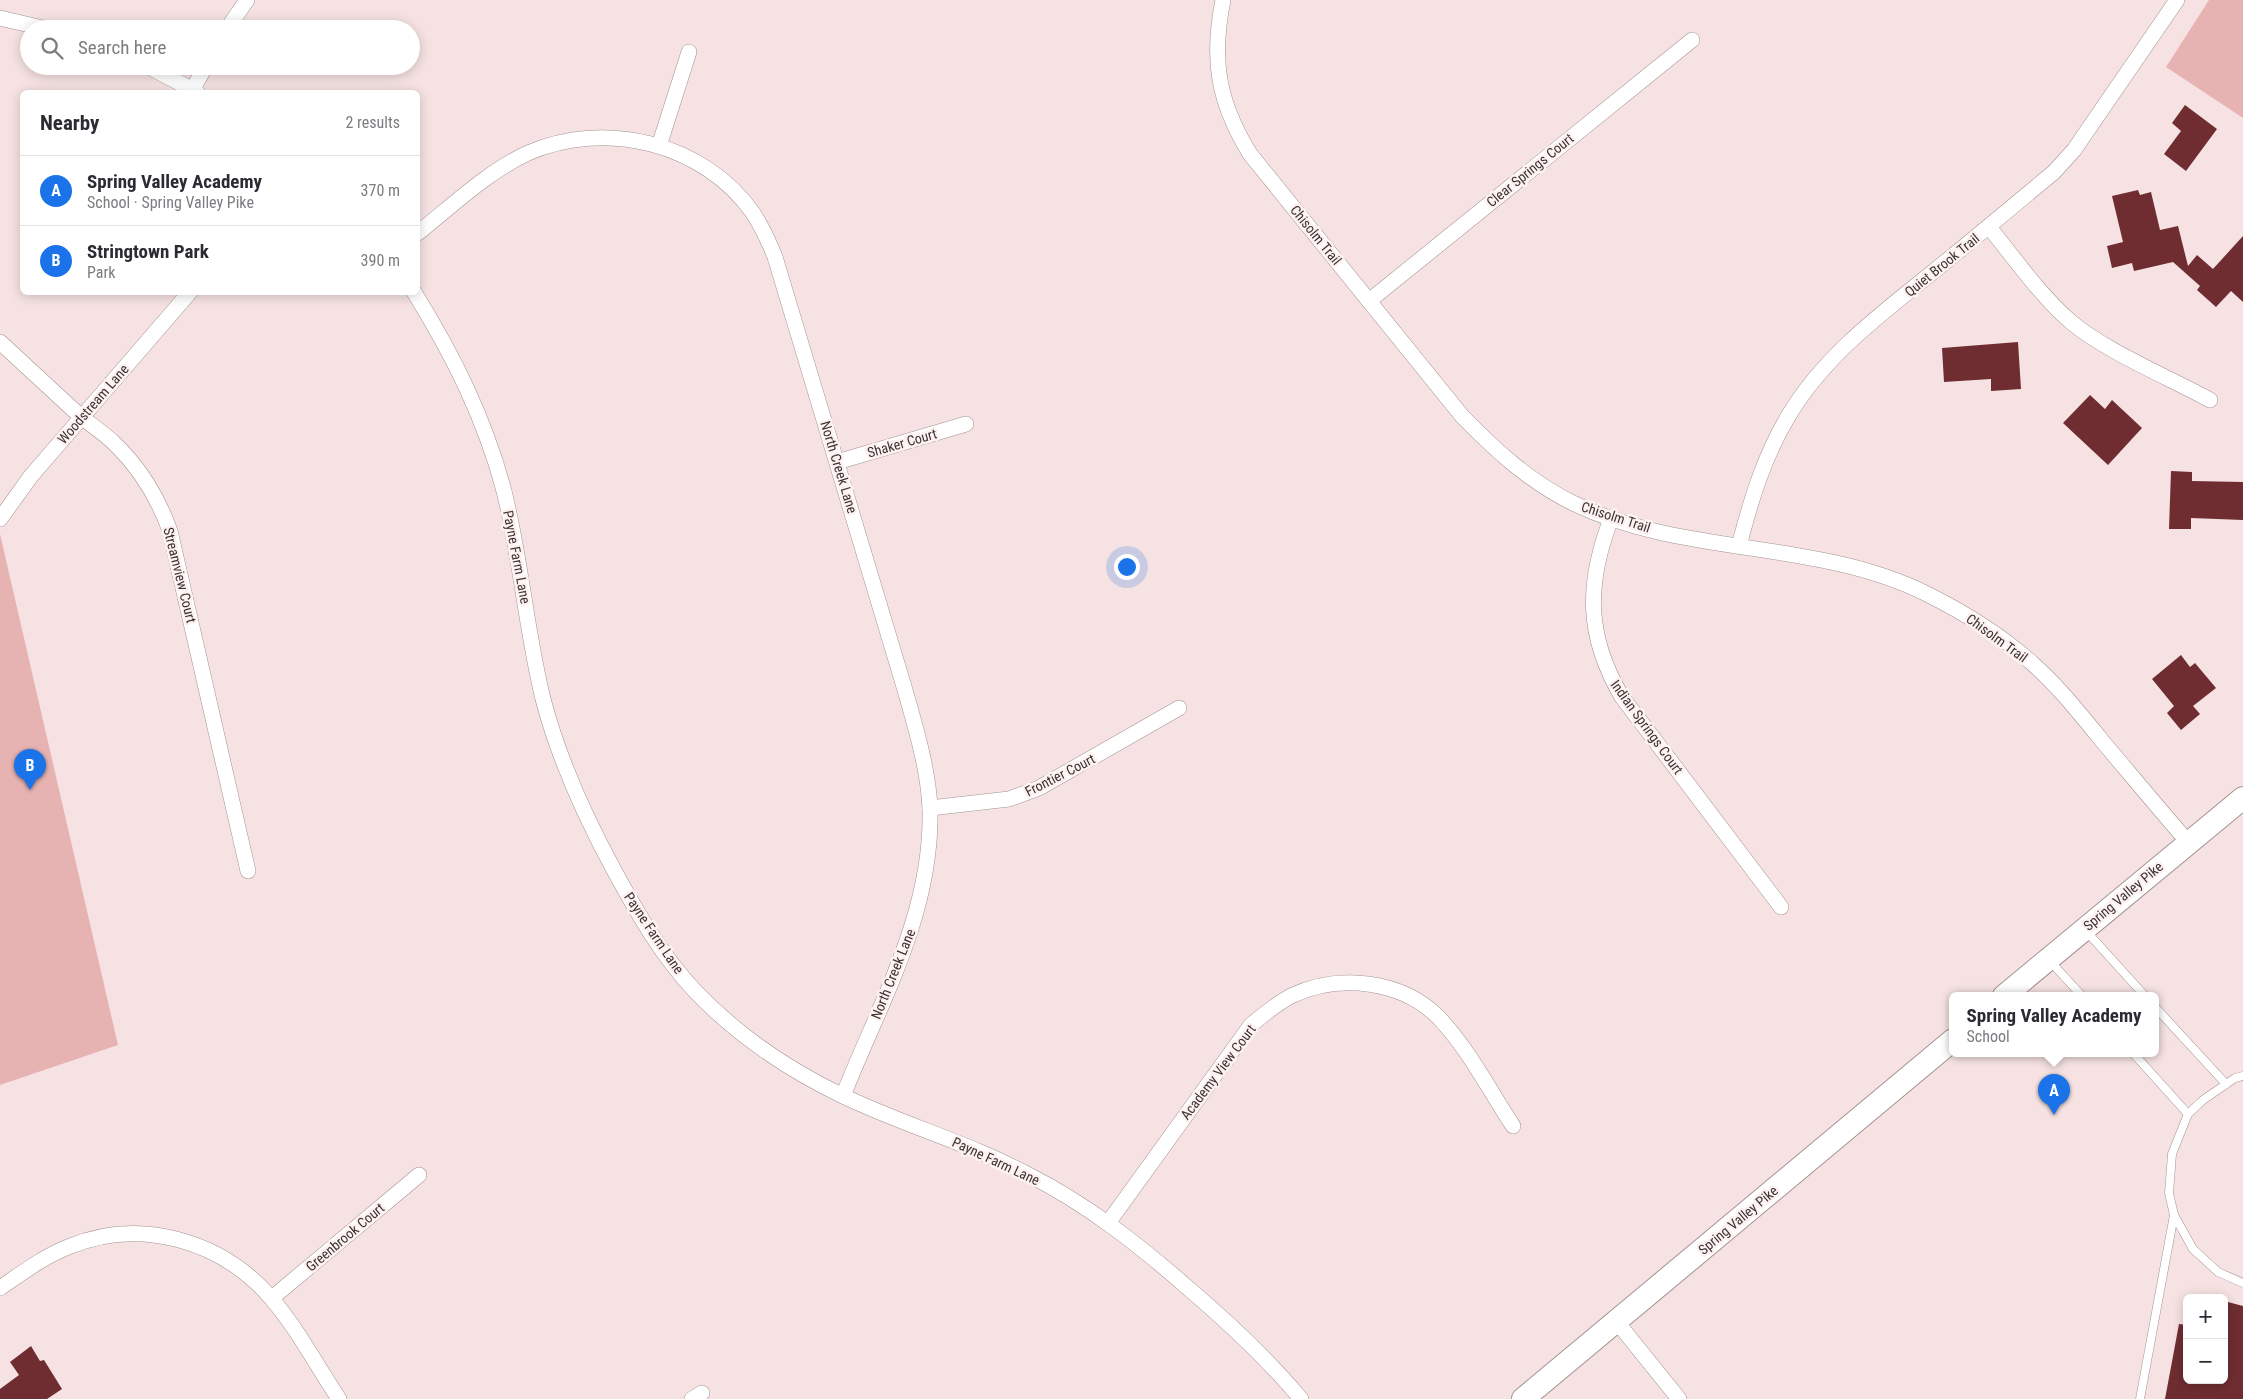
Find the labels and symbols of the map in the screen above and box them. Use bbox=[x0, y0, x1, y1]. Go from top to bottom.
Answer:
street label: Clear Springs Court bbox=[1483, 130, 1577, 210]
street label: Chisolm Trail bbox=[1287, 202, 1345, 268]
street label: Quiet Brook Trail bbox=[1901, 230, 1983, 300]
street label: Woodstream Lane bbox=[54, 361, 132, 447]
street label: North Creek Lane bbox=[817, 419, 861, 516]
street label: Shaker Court bbox=[865, 425, 939, 461]
street label: Chisolm Trail bbox=[1579, 498, 1653, 536]
street label: Payne Farm Lane bbox=[500, 509, 534, 605]
street label: Streamview Court bbox=[160, 526, 200, 624]
your location bbox=[1114, 554, 1140, 580]
street label: Chisolm Trail bbox=[1963, 610, 2031, 666]
street label: Indian Springs Court bbox=[1607, 677, 1687, 777]
pin: B bbox=[14, 749, 46, 790]
street label: Frontier Court bbox=[1022, 751, 1098, 799]
street label: Spring Valley Pike bbox=[2080, 858, 2166, 934]
street label: Payne Farm Lane bbox=[621, 889, 687, 977]
street label: North Creek Lane bbox=[868, 926, 919, 1021]
street label: Academy View Court bbox=[1177, 1021, 1259, 1123]
pin: A bbox=[2038, 1074, 2070, 1115]
street label: Payne Farm Lane bbox=[950, 1134, 1043, 1188]
street label: Spring Valley Pike bbox=[1695, 1182, 1781, 1258]
street label: Greenbrook Court bbox=[303, 1200, 387, 1274]

